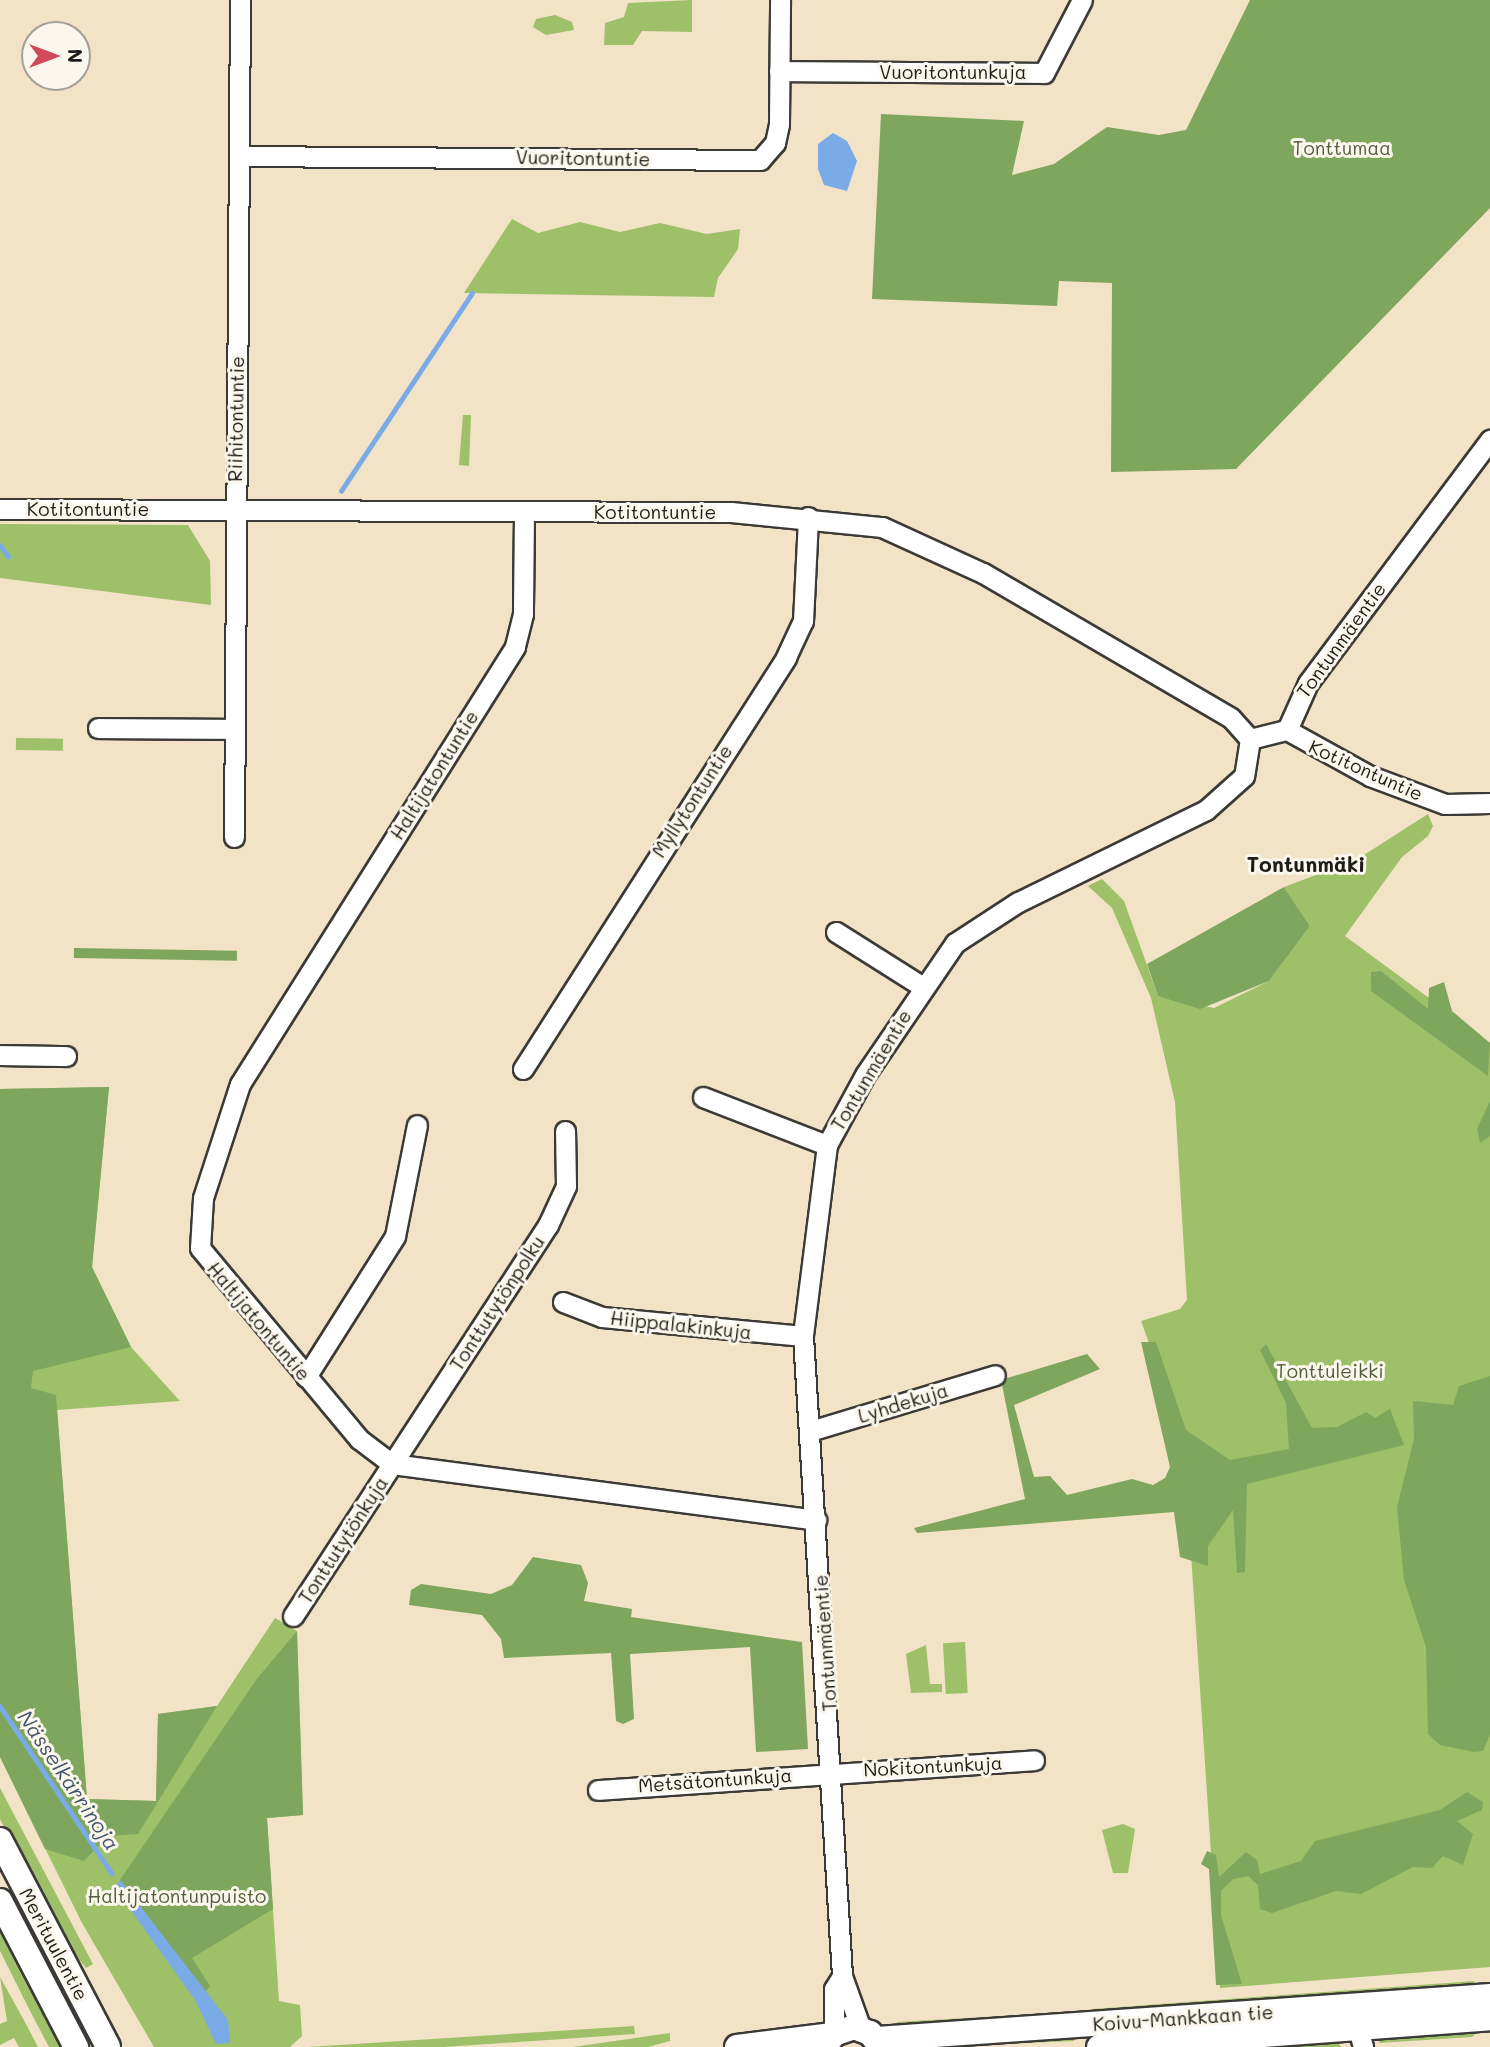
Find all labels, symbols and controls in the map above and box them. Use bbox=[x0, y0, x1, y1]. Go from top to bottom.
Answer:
north arrow bbox=[21, 21, 91, 91]
text: N bbox=[63, 49, 88, 63]
street label: Vuoritontunkuja bbox=[879, 61, 1027, 83]
park label: Tonttumaa bbox=[1293, 137, 1391, 159]
street label: Vuoritontuntie bbox=[516, 145, 650, 171]
street label: Riihitontuntie bbox=[224, 356, 248, 482]
street label: Kotitontuntie bbox=[27, 498, 149, 520]
street label: Kotitontuntie bbox=[594, 501, 716, 523]
street label: Tontunmäentie bbox=[1292, 578, 1390, 702]
street label: Haltijatontuntie bbox=[385, 706, 483, 844]
street label: Kotitontuntie bbox=[1305, 735, 1427, 805]
street label: Myllytontuntie bbox=[647, 740, 737, 862]
district label: Tontunmäki bbox=[1247, 851, 1365, 877]
street label: Tontunmäentie bbox=[826, 1005, 916, 1135]
street label: Tonttutytönpolku bbox=[445, 1231, 549, 1375]
street label: Haltijatontuntie bbox=[203, 1257, 315, 1385]
street label: Hiippalakinkuja bbox=[609, 1306, 753, 1344]
park label: Tonttuleikki bbox=[1276, 1360, 1384, 1382]
street label: Lyhdekuja bbox=[855, 1378, 951, 1428]
street label: Tonttutytönkuja bbox=[294, 1472, 392, 1608]
street label: Tontunmäentie bbox=[809, 1574, 841, 1712]
water label: Nässelkärrinoja bbox=[13, 1705, 125, 1855]
street label: Nokitontunkuja bbox=[863, 1751, 1003, 1781]
street label: Metsätontunkuja bbox=[637, 1763, 793, 1797]
street label: Merituulentie bbox=[15, 1884, 93, 2004]
park label: Haltijatontunpuisto bbox=[88, 1885, 266, 1907]
street label: Koivu-Mankkaan tie bbox=[1092, 2000, 1274, 2036]

